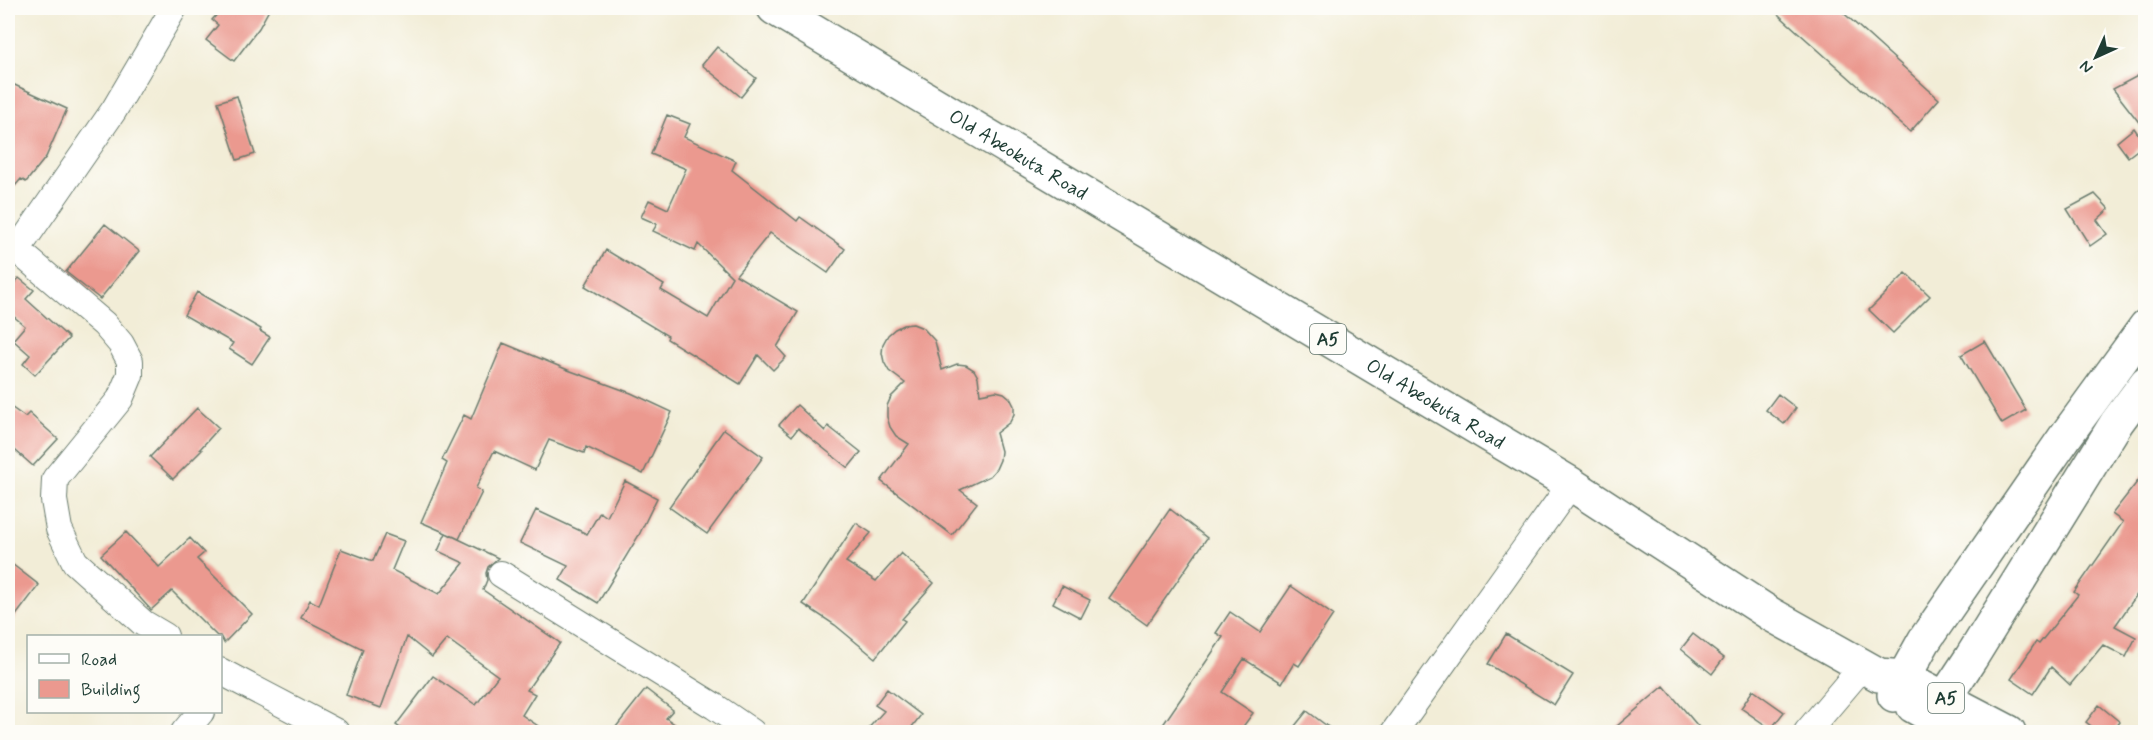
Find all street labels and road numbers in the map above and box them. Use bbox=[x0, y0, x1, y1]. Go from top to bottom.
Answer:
street label: Old Abeokuta Road bbox=[944, 104, 1092, 207]
road number: A5 bbox=[1310, 324, 1346, 354]
street label: Old Abeokuta Road bbox=[1361, 353, 1510, 457]
road number: A5 bbox=[1928, 683, 1964, 713]

